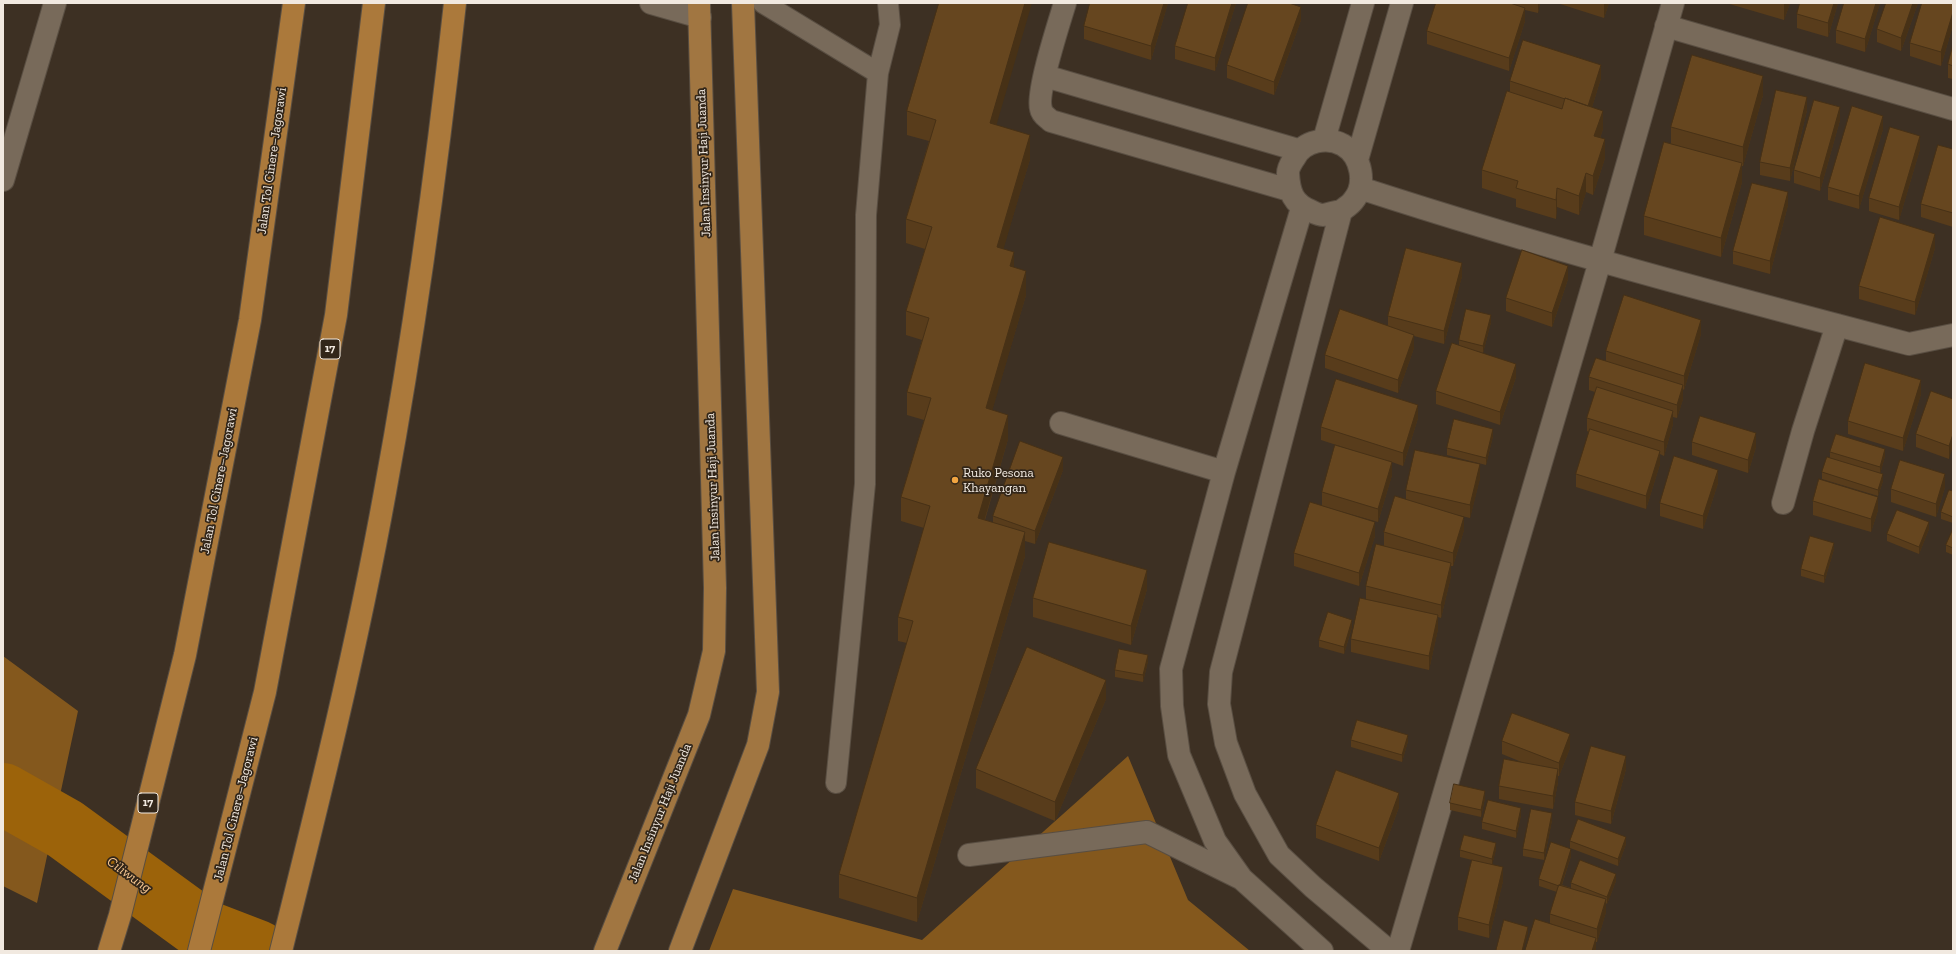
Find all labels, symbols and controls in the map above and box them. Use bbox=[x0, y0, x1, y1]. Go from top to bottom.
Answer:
street label: Jalan Tol Cinere–Jagorawi bbox=[254, 87, 290, 235]
street label: Jalan Insinyur Haji Juanda bbox=[694, 89, 714, 237]
road number: 17 bbox=[320, 339, 340, 359]
street label: Jalan Tol Cinere–Jagorawi bbox=[197, 407, 241, 555]
street label: Jalan Insinyur Haji Juanda bbox=[703, 413, 723, 561]
place label: Ruko Pesona Khayangan bbox=[963, 465, 1034, 496]
marker: Ruko Pesona Khayangan bbox=[950, 475, 960, 485]
street label: Jalan Tol Cinere–Jagorawi bbox=[211, 735, 261, 883]
street label: Jalan Insinyur Haji Juanda bbox=[625, 741, 695, 885]
road number: 17 bbox=[138, 793, 158, 813]
water label: Ciliwung bbox=[103, 853, 155, 897]

